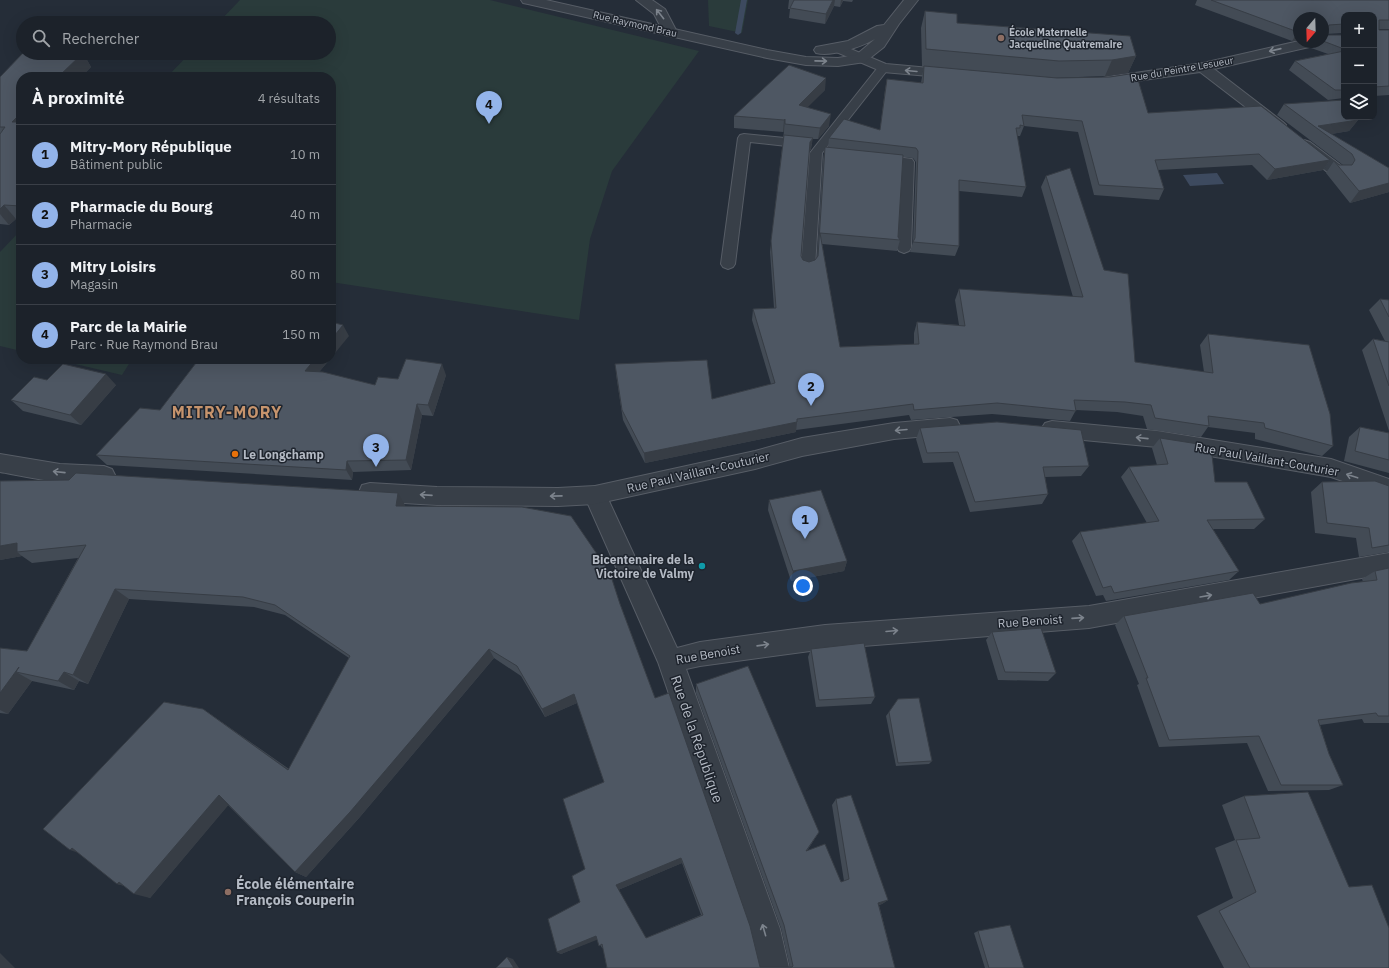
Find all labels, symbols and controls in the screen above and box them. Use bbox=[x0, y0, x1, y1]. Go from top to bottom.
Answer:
street label: Rue Raymond Brau bbox=[592, 8, 678, 40]
one-way arrow bbox=[655, 8, 664, 19]
north arrow bbox=[1293, 12, 1329, 48]
map controls bbox=[1341, 12, 1377, 120]
button: + bbox=[1341, 12, 1377, 48]
search box bbox=[16, 16, 336, 60]
place label: École Maternelle Jacqueline Quatremaire bbox=[1009, 24, 1123, 51]
icon: search bbox=[30, 27, 52, 49]
text: Rechercher bbox=[62, 29, 139, 48]
marker: École Maternelle Jacqueline Quatremaire bbox=[996, 33, 1006, 43]
one-way arrow bbox=[1269, 47, 1282, 55]
button: − bbox=[1341, 48, 1377, 84]
street label: Rue du Peintre Lesueur bbox=[1130, 54, 1235, 84]
one-way arrow bbox=[814, 58, 827, 65]
one-way arrow bbox=[905, 67, 918, 74]
button: layers bbox=[1341, 84, 1377, 120]
text: À proximité bbox=[32, 87, 125, 109]
text: 4 résultats bbox=[258, 90, 320, 107]
pin: 4 bbox=[476, 91, 502, 124]
text: Mitry-Mory République bbox=[70, 137, 232, 156]
text: 1 bbox=[41, 146, 49, 163]
text: 10 m bbox=[290, 146, 320, 163]
text: Bâtiment public bbox=[70, 156, 163, 173]
text: Pharmacie du Bourg bbox=[70, 197, 212, 216]
text: 2 bbox=[41, 206, 49, 223]
text: 40 m bbox=[290, 206, 320, 223]
text: Pharmacie bbox=[70, 216, 132, 233]
text: Mitry Loisirs bbox=[70, 257, 156, 276]
text: 3 bbox=[41, 266, 49, 283]
text: 80 m bbox=[290, 266, 320, 283]
text: Magasin bbox=[70, 276, 118, 293]
text: Parc de la Mairie bbox=[70, 317, 187, 336]
text: 4 bbox=[41, 326, 49, 343]
text: 150 m bbox=[282, 326, 320, 343]
text: Parc · Rue Raymond Brau bbox=[70, 336, 218, 353]
pin: 2 bbox=[798, 373, 824, 406]
district label: MITRY-MORY bbox=[172, 402, 282, 422]
one-way arrow bbox=[895, 426, 908, 434]
pin: 3 bbox=[363, 434, 389, 467]
one-way arrow bbox=[1136, 434, 1149, 441]
street label: Rue Paul Vaillant-Couturier bbox=[1194, 439, 1341, 479]
place label: Le Longchamp bbox=[243, 447, 324, 462]
street label: Rue Paul Vaillant-Couturier bbox=[625, 448, 771, 496]
marker: Le Longchamp bbox=[230, 449, 240, 459]
one-way arrow bbox=[53, 468, 66, 476]
one-way arrow bbox=[1346, 471, 1358, 479]
one-way arrow bbox=[420, 492, 433, 499]
one-way arrow bbox=[550, 492, 563, 500]
pin: 1 bbox=[792, 506, 818, 539]
place label: Bicentenaire de la Victoire de Valmy bbox=[592, 552, 695, 581]
marker: Bicentenaire de la Victoire de Valmy bbox=[697, 561, 707, 571]
your location bbox=[793, 576, 813, 596]
one-way arrow bbox=[1199, 592, 1212, 600]
street label: Rue Benoist bbox=[997, 611, 1063, 631]
one-way arrow bbox=[1071, 614, 1084, 622]
one-way arrow bbox=[885, 627, 898, 635]
street label: Rue Benoist bbox=[675, 641, 741, 667]
one-way arrow bbox=[756, 641, 769, 649]
street label: Rue de la République bbox=[667, 673, 727, 805]
place label: École élémentaire François Couperin bbox=[236, 874, 355, 909]
marker: École élémentaire François Couperin bbox=[223, 887, 233, 897]
one-way arrow bbox=[760, 924, 767, 937]

